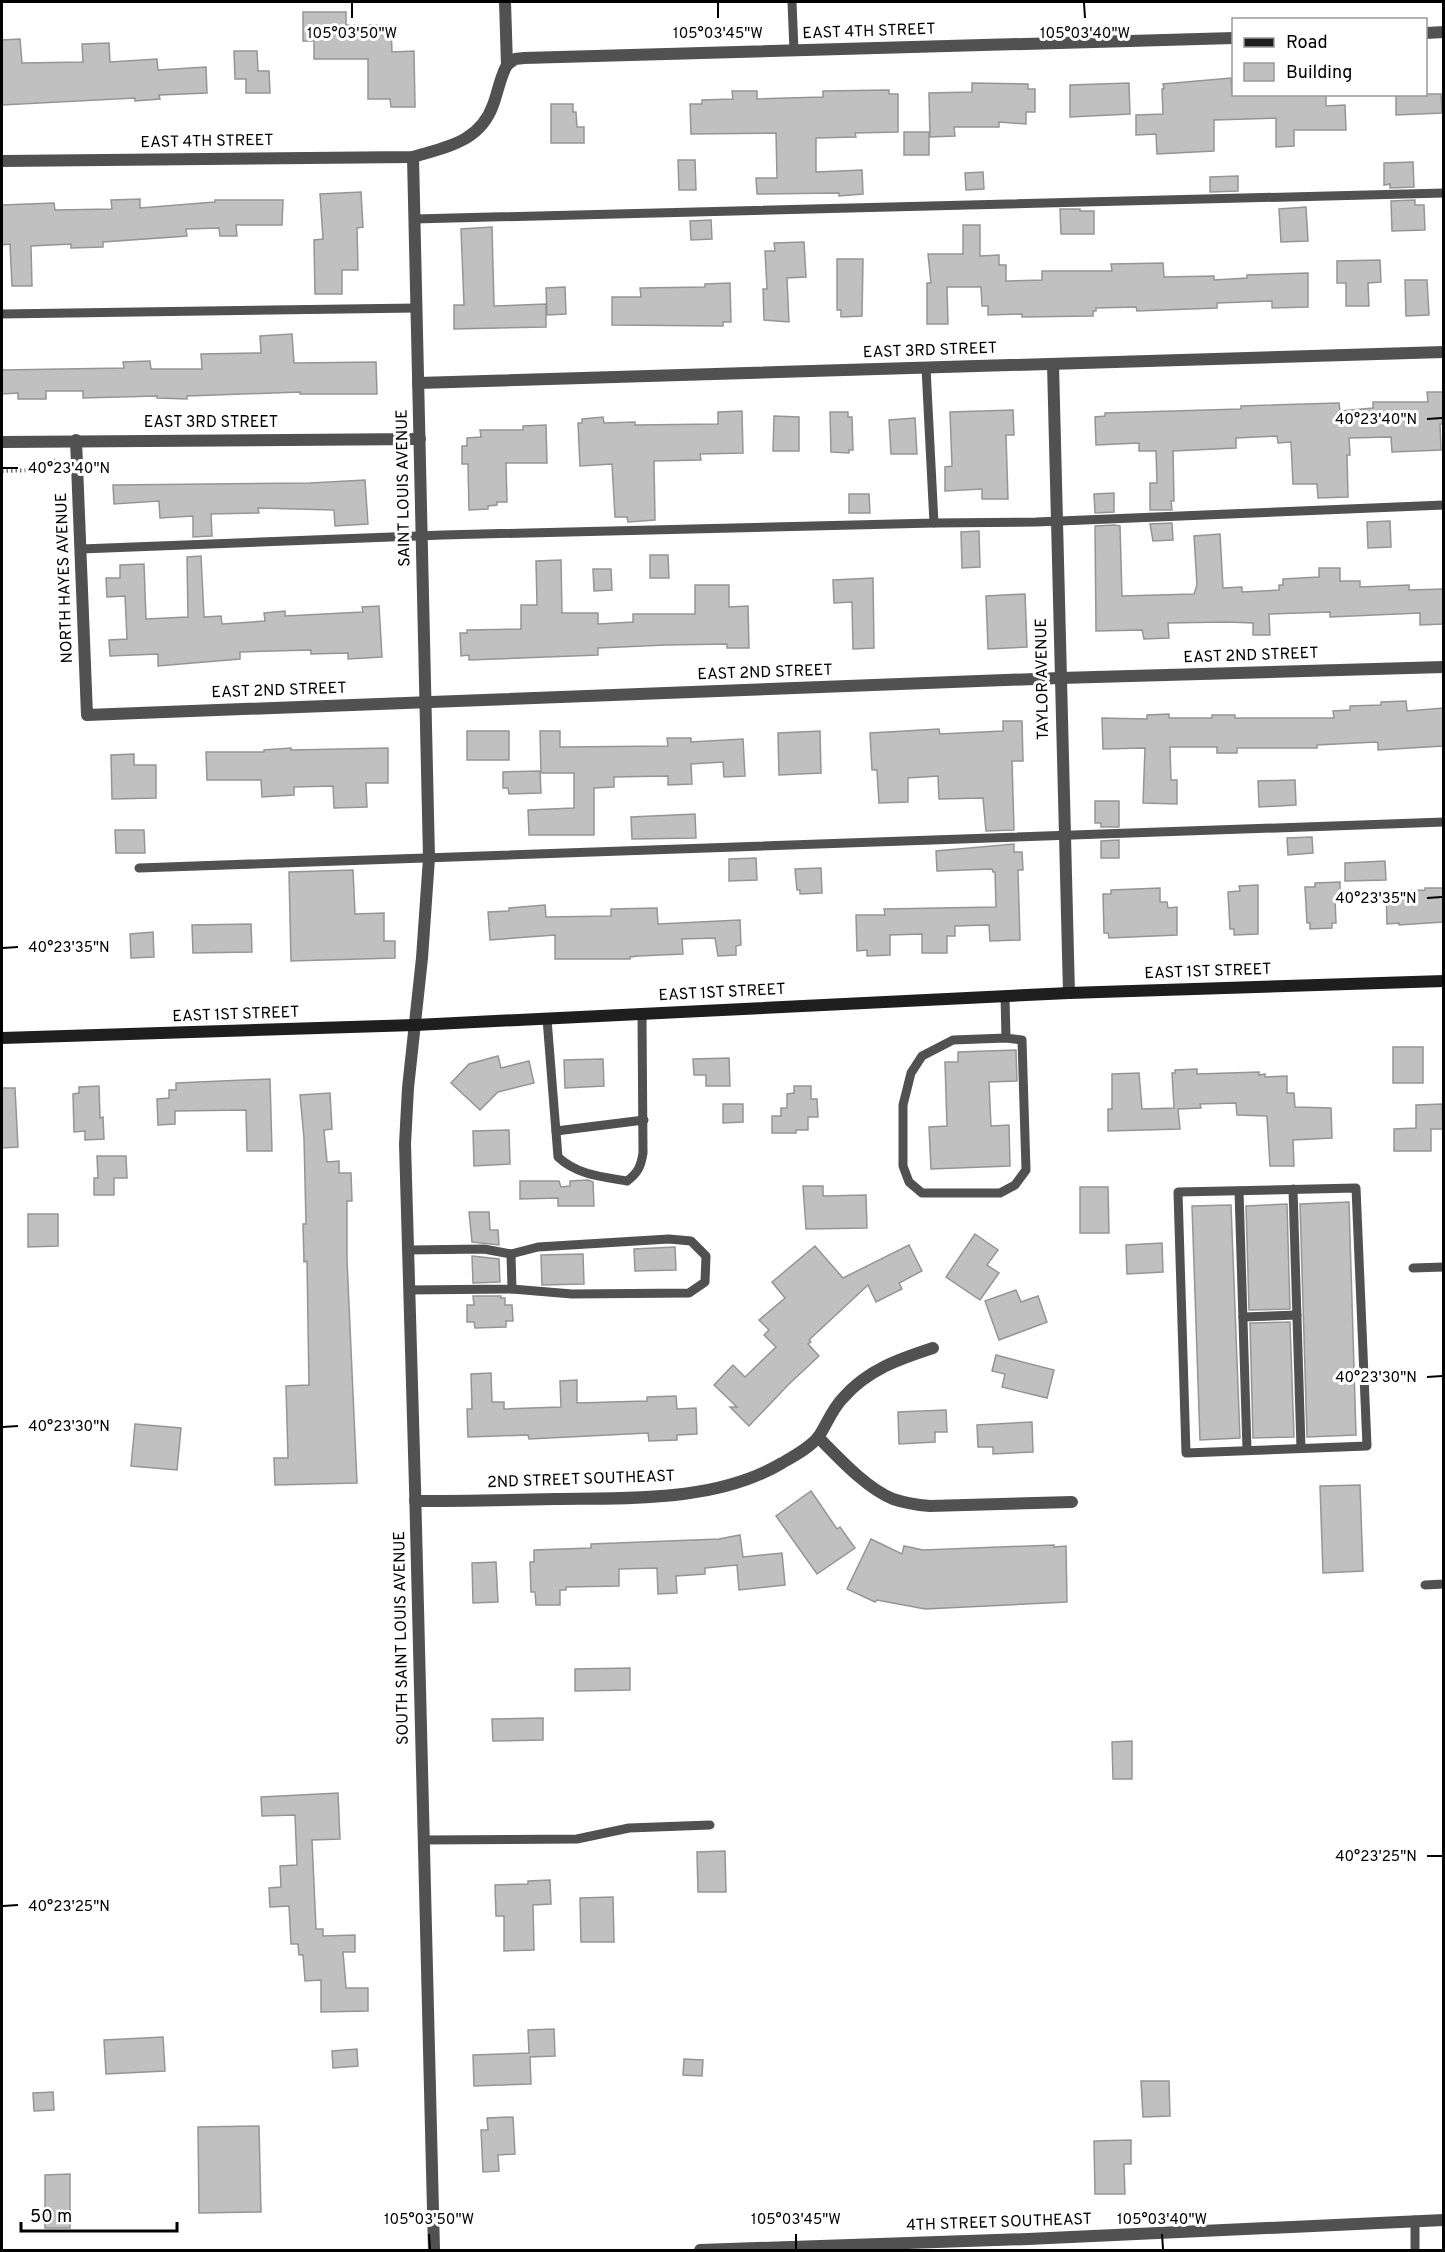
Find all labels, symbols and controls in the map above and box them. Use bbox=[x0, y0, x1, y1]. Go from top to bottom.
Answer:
legend bbox=[1232, 18, 1427, 96]
street label: EAST 4TH STREET bbox=[802, 20, 936, 44]
text: 105°03'50"W bbox=[307, 25, 397, 44]
text: 105°03'45"W bbox=[673, 25, 763, 44]
text: 105°03'40"W bbox=[1040, 25, 1130, 44]
text: Road bbox=[1286, 32, 1328, 55]
text: Building bbox=[1286, 62, 1352, 85]
street label: EAST 4TH STREET bbox=[140, 131, 274, 153]
street label: EAST 3RD STREET bbox=[863, 339, 997, 363]
street label: SAINT LOUIS AVENUE bbox=[393, 409, 415, 567]
text: 40°23'40"N bbox=[1335, 411, 1417, 430]
street label: EAST 3RD STREET bbox=[144, 413, 278, 433]
text: 40°23'40"N bbox=[28, 460, 110, 479]
street label: NORTH HAYES AVENUE bbox=[52, 492, 78, 664]
street label: TAYLOR AVENUE bbox=[1032, 618, 1054, 740]
street label: EAST 2ND STREET bbox=[1183, 644, 1319, 668]
street label: EAST 2ND STREET bbox=[697, 661, 833, 685]
street label: EAST 2ND STREET bbox=[211, 679, 347, 703]
text: 40°23'35"N bbox=[1335, 890, 1417, 909]
text: 40°23'35"N bbox=[28, 939, 110, 958]
street label: EAST 1ST STREET bbox=[1144, 960, 1272, 984]
street label: EAST 1ST STREET bbox=[658, 980, 786, 1006]
street label: EAST 1ST STREET bbox=[172, 1003, 300, 1027]
text: 40°23'30"N bbox=[1335, 1369, 1417, 1388]
text: 40°23'30"N bbox=[28, 1418, 110, 1437]
street label: 2ND STREET SOUTHEAST bbox=[487, 1467, 675, 1493]
street label: SOUTH SAINT LOUIS AVENUE bbox=[390, 1531, 414, 1745]
text: 40°23'25"N bbox=[1335, 1848, 1417, 1867]
text: 40°23'25"N bbox=[28, 1898, 110, 1917]
scale bar bbox=[21, 2195, 177, 2233]
text: 50 m bbox=[30, 2206, 72, 2229]
street label: 4TH STREET SOUTHEAST bbox=[906, 2210, 1092, 2236]
text: 105°03'50"W bbox=[384, 2211, 474, 2230]
text: 105°03'45"W bbox=[751, 2211, 841, 2230]
text: 105°03'40"W bbox=[1117, 2211, 1207, 2230]

